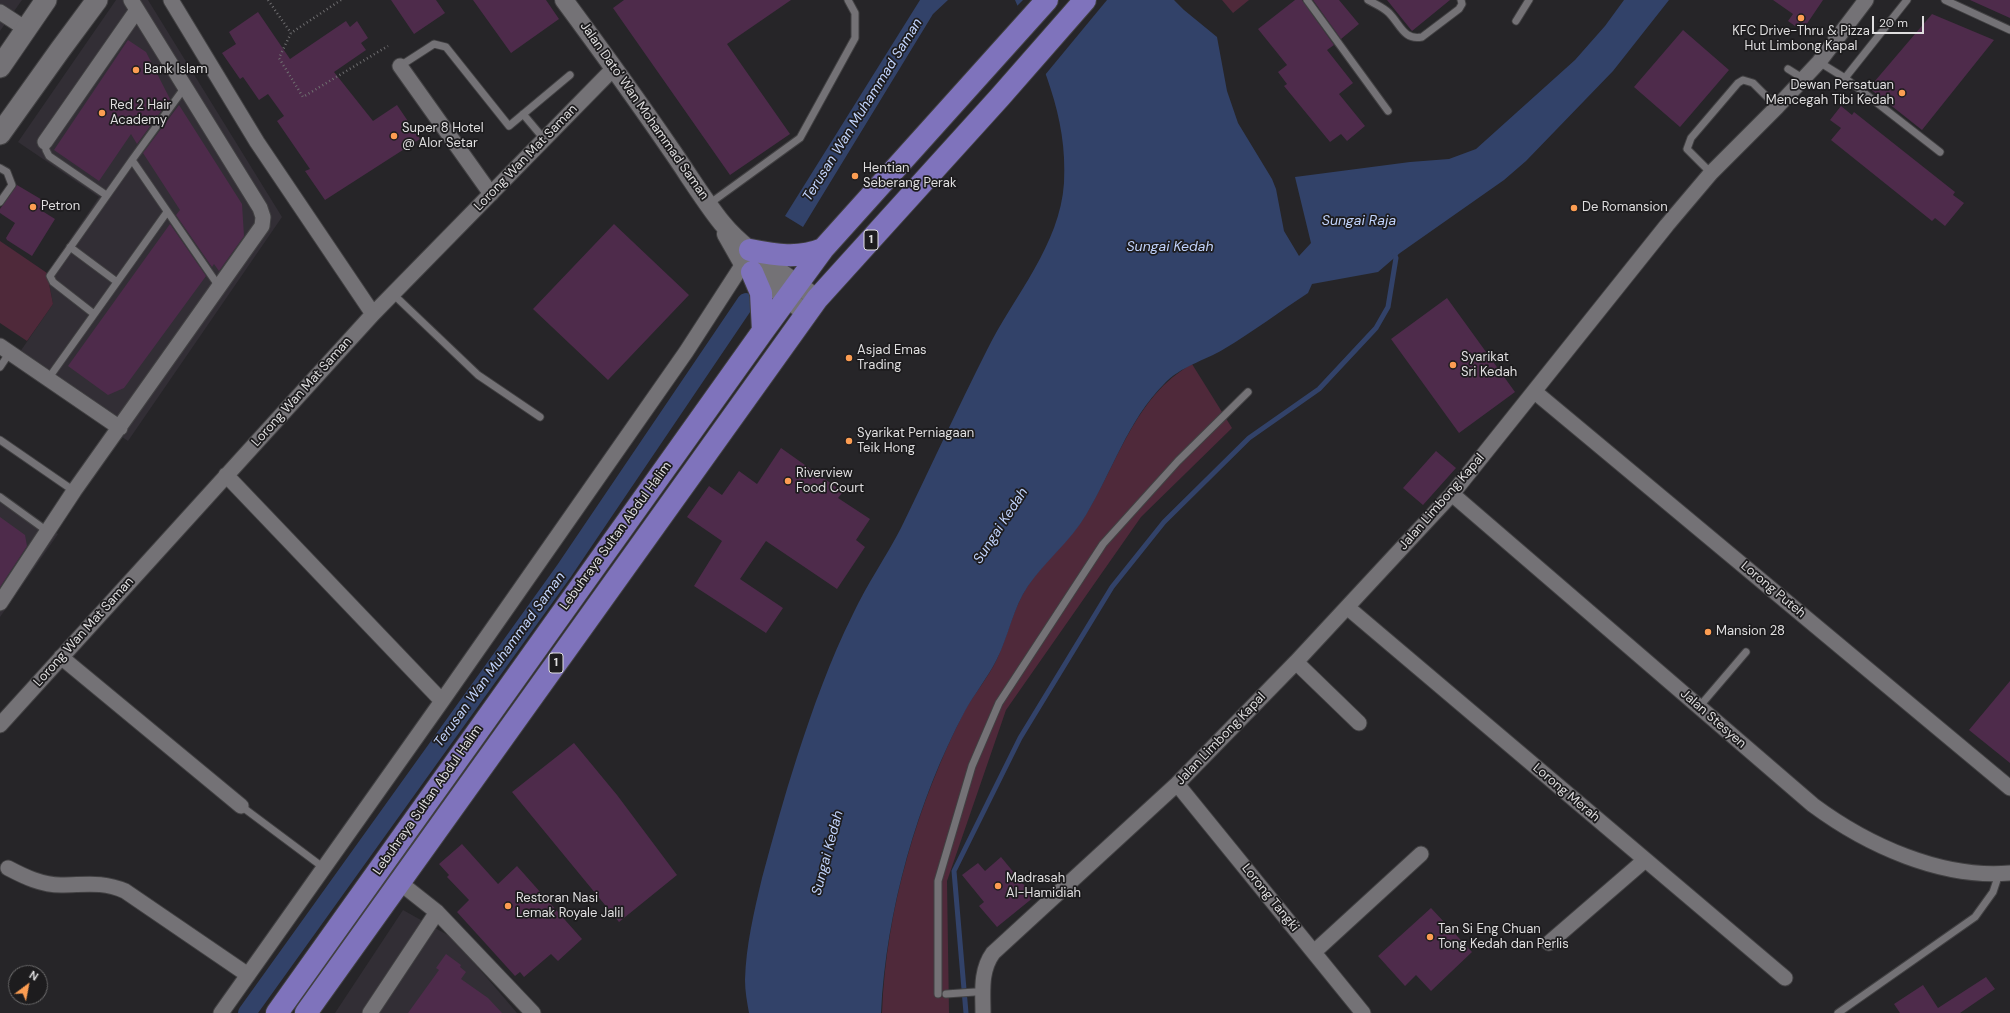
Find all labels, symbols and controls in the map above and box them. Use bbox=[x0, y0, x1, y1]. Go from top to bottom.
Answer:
scale bar bbox=[1874, 8, 1926, 34]
marker: KFC Drive-Thru & Pizza Hut Limbong Kapal bbox=[1796, 13, 1806, 23]
text: 20 m bbox=[1879, 15, 1908, 31]
water label: Terusan Wan Muhammad Saman bbox=[800, 16, 926, 204]
street label: Jalan Dato' Wan Mohammad Saman bbox=[576, 19, 712, 203]
place label: KFC Drive-Thru & Pizza Hut Limbong Kapal bbox=[1732, 24, 1870, 55]
place label: Bank Islam bbox=[144, 62, 208, 78]
marker: Bank Islam bbox=[131, 65, 141, 75]
place label: Dewan Persatuan Mencegah Tibi Kedah bbox=[1766, 78, 1894, 109]
marker: Dewan Persatuan Mencegah Tibi Kedah bbox=[1897, 88, 1907, 98]
place label: Red 2 Hair Academy bbox=[110, 98, 171, 129]
street label: Lorong Wan Mat Saman bbox=[471, 102, 581, 214]
marker: Red 2 Hair Academy bbox=[97, 108, 107, 118]
place label: Super 8 Hotel @ Alor Setar bbox=[402, 121, 484, 152]
marker: Super 8 Hotel @ Alor Setar bbox=[389, 131, 399, 141]
place label: Hentian Seberang Perak bbox=[863, 161, 956, 192]
marker: Hentian Seberang Perak bbox=[850, 171, 860, 181]
place label: Petron bbox=[41, 199, 80, 215]
place label: De Romansion bbox=[1582, 200, 1668, 216]
marker: Petron bbox=[28, 202, 38, 212]
marker: De Romansion bbox=[1569, 203, 1579, 213]
water label: Sungai Raja bbox=[1322, 213, 1396, 229]
road number: 1 bbox=[864, 230, 878, 250]
water label: Sungai Kedah bbox=[1126, 239, 1214, 255]
street label: Lorong Wan Mat Saman bbox=[249, 334, 355, 450]
place label: Asjad Emas Trading bbox=[857, 343, 927, 374]
place label: Syarikat Sri Kedah bbox=[1461, 350, 1517, 381]
marker: Asjad Emas Trading bbox=[844, 353, 854, 363]
marker: Syarikat Sri Kedah bbox=[1448, 360, 1458, 370]
place label: Syarikat Perniagaan Teik Hong bbox=[857, 426, 974, 457]
marker: Syarikat Perniagaan Teik Hong bbox=[844, 436, 854, 446]
street label: Jalan Limbong Kapal bbox=[1396, 451, 1488, 553]
street label: Lebuhraya Sultan Abdul Halim bbox=[557, 459, 675, 613]
place label: Riverview Food Court bbox=[796, 466, 864, 497]
marker: Riverview Food Court bbox=[783, 476, 793, 486]
water label: Sungai Kedah bbox=[970, 485, 1032, 567]
street label: Lorong Puteh bbox=[1738, 558, 1808, 622]
water label: Terusan Wan Muhammad Saman bbox=[431, 569, 569, 751]
street label: Lorong Wan Mat Saman bbox=[31, 574, 137, 690]
place label: Mansion 28 bbox=[1716, 624, 1785, 640]
marker: Mansion 28 bbox=[1703, 627, 1713, 637]
road number: 1 bbox=[549, 653, 563, 673]
street label: Jalan Stesyen bbox=[1677, 686, 1749, 752]
street label: Jalan Limbong Kapal bbox=[1173, 690, 1269, 788]
street label: Lebuhraya Sultan Abdul Halim bbox=[370, 722, 486, 878]
street label: Lorong Merah bbox=[1529, 761, 1603, 825]
water label: Sungai Kedah bbox=[809, 809, 847, 897]
street label: Lorong Tangki bbox=[1238, 861, 1302, 935]
place label: Madrasah Al-Hamidiah bbox=[1006, 871, 1081, 902]
marker: Madrasah Al-Hamidiah bbox=[993, 881, 1003, 891]
place label: Restoran Nasi Lemak Royale Jalil bbox=[516, 891, 623, 922]
marker: Restoran Nasi Lemak Royale Jalil bbox=[503, 901, 513, 911]
place label: Tan Si Eng Chuan Tong Kedah dan Perlis bbox=[1438, 922, 1569, 953]
marker: Tan Si Eng Chuan Tong Kedah dan Perlis bbox=[1425, 932, 1435, 942]
north arrow bbox=[8, 965, 48, 1005]
text: N bbox=[27, 968, 41, 984]

